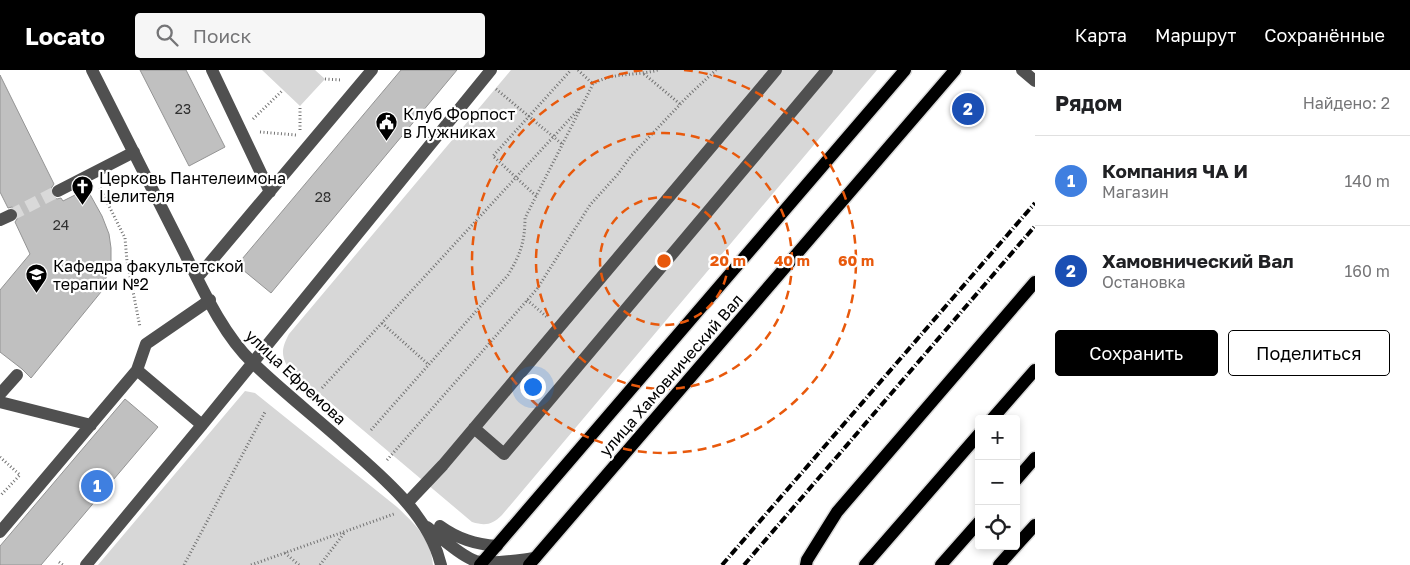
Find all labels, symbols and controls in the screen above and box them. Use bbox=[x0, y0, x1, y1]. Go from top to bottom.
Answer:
search box bbox=[135, 13, 485, 58]
text: Locato bbox=[25, 21, 105, 50]
icon: search bbox=[153, 21, 181, 49]
text: Поиск bbox=[193, 24, 251, 47]
text: Карта bbox=[1075, 24, 1127, 46]
text: Маршрут bbox=[1155, 24, 1236, 46]
text: Сохранённые bbox=[1264, 24, 1385, 46]
pin: 2 bbox=[952, 90, 984, 128]
text: Рядом bbox=[1055, 90, 1122, 116]
text: Найдено: 2 bbox=[1303, 93, 1390, 113]
house number: 23 bbox=[175, 100, 191, 117]
place label: Клуб Форпост в Лужниках bbox=[403, 104, 515, 142]
public building icon: Клуб Форпост в Лужниках bbox=[375, 111, 399, 142]
text: Компания ЧА И bbox=[1102, 159, 1248, 182]
place label: Церковь Пантелеимона Целителя bbox=[99, 168, 286, 206]
text: 1 bbox=[1067, 171, 1075, 191]
text: 140 m bbox=[1344, 171, 1390, 191]
church icon: Церковь Пантелеимона Целителя bbox=[71, 175, 95, 206]
text: Магазин bbox=[1102, 182, 1169, 202]
house number: 28 bbox=[315, 188, 331, 205]
house number: 24 bbox=[53, 216, 69, 233]
text: Хамовнический Вал bbox=[1102, 249, 1294, 272]
text: 20 m bbox=[710, 251, 746, 269]
text: 40 m bbox=[774, 251, 810, 269]
text: 60 m bbox=[838, 251, 874, 269]
centre of rings bbox=[655, 252, 673, 270]
place label: Кафедра факультетской терапии №2 bbox=[53, 256, 244, 294]
text: 2 bbox=[1066, 261, 1076, 281]
text: 160 m bbox=[1344, 261, 1390, 281]
school or university icon: Кафедра факультетской терапии №2 bbox=[25, 263, 49, 294]
text: Остановка bbox=[1102, 272, 1186, 292]
street label: улица Хамовнический Вал bbox=[595, 290, 747, 460]
street label: улица Ефремова bbox=[241, 325, 351, 429]
button: Сохранить bbox=[1055, 330, 1218, 376]
button: Поделиться bbox=[1228, 330, 1390, 376]
your location bbox=[520, 374, 546, 400]
map controls bbox=[975, 415, 1020, 550]
button: + bbox=[975, 415, 1020, 460]
button: − bbox=[975, 460, 1020, 505]
pin: 1 bbox=[81, 467, 113, 505]
button: locate bbox=[975, 505, 1020, 550]

